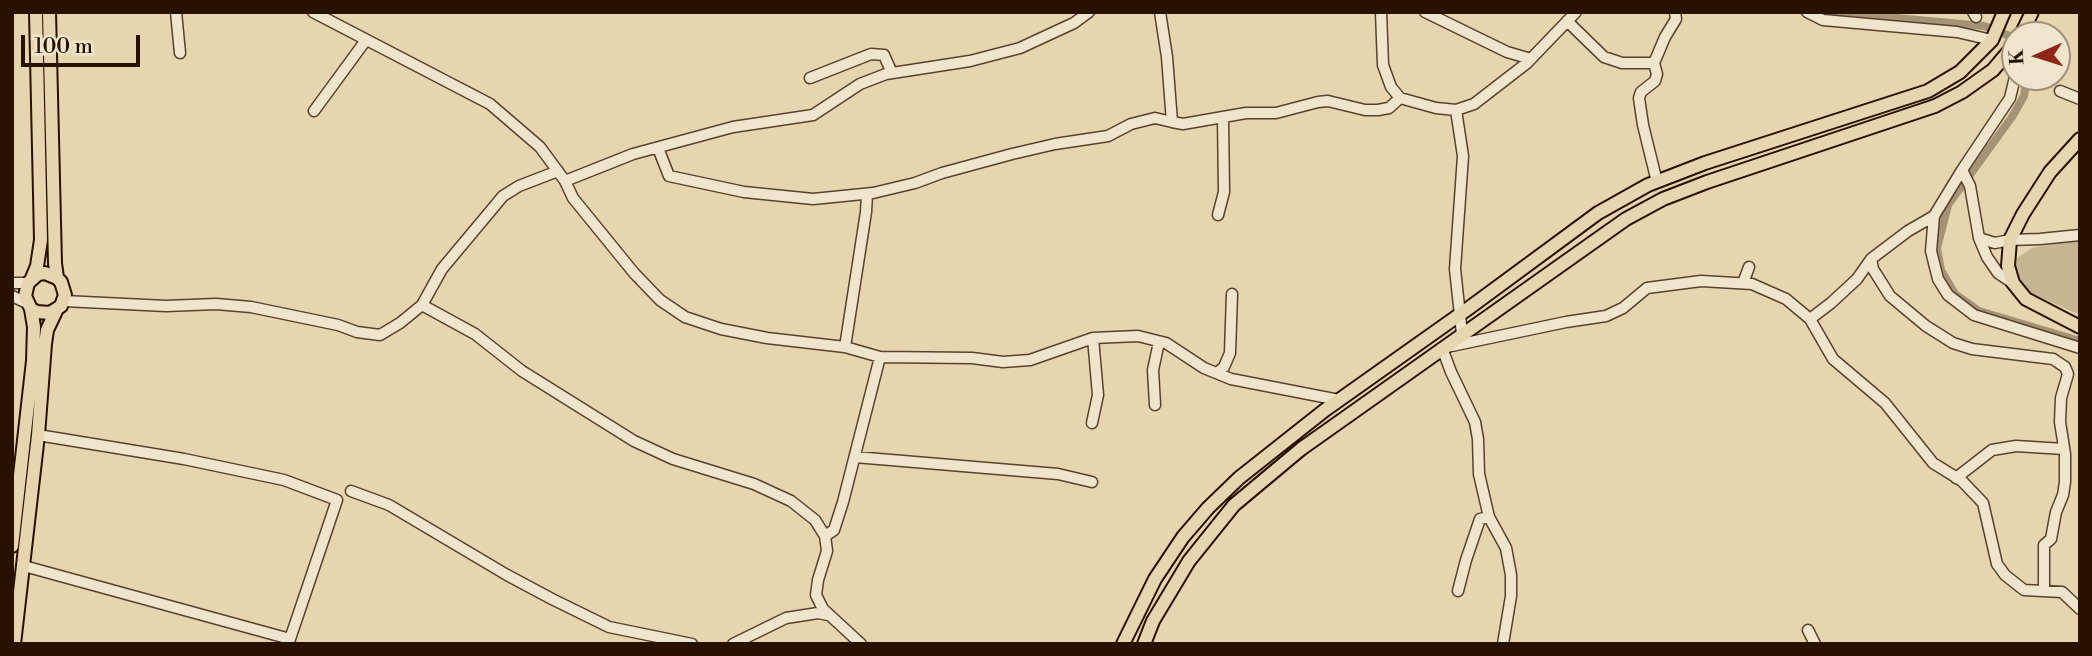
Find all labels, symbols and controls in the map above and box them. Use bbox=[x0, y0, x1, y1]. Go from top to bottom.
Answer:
scale bar bbox=[24, 21, 144, 65]
north arrow bbox=[2001, 21, 2071, 91]
text: 100 m bbox=[34, 34, 93, 60]
text: K bbox=[2005, 49, 2029, 65]

